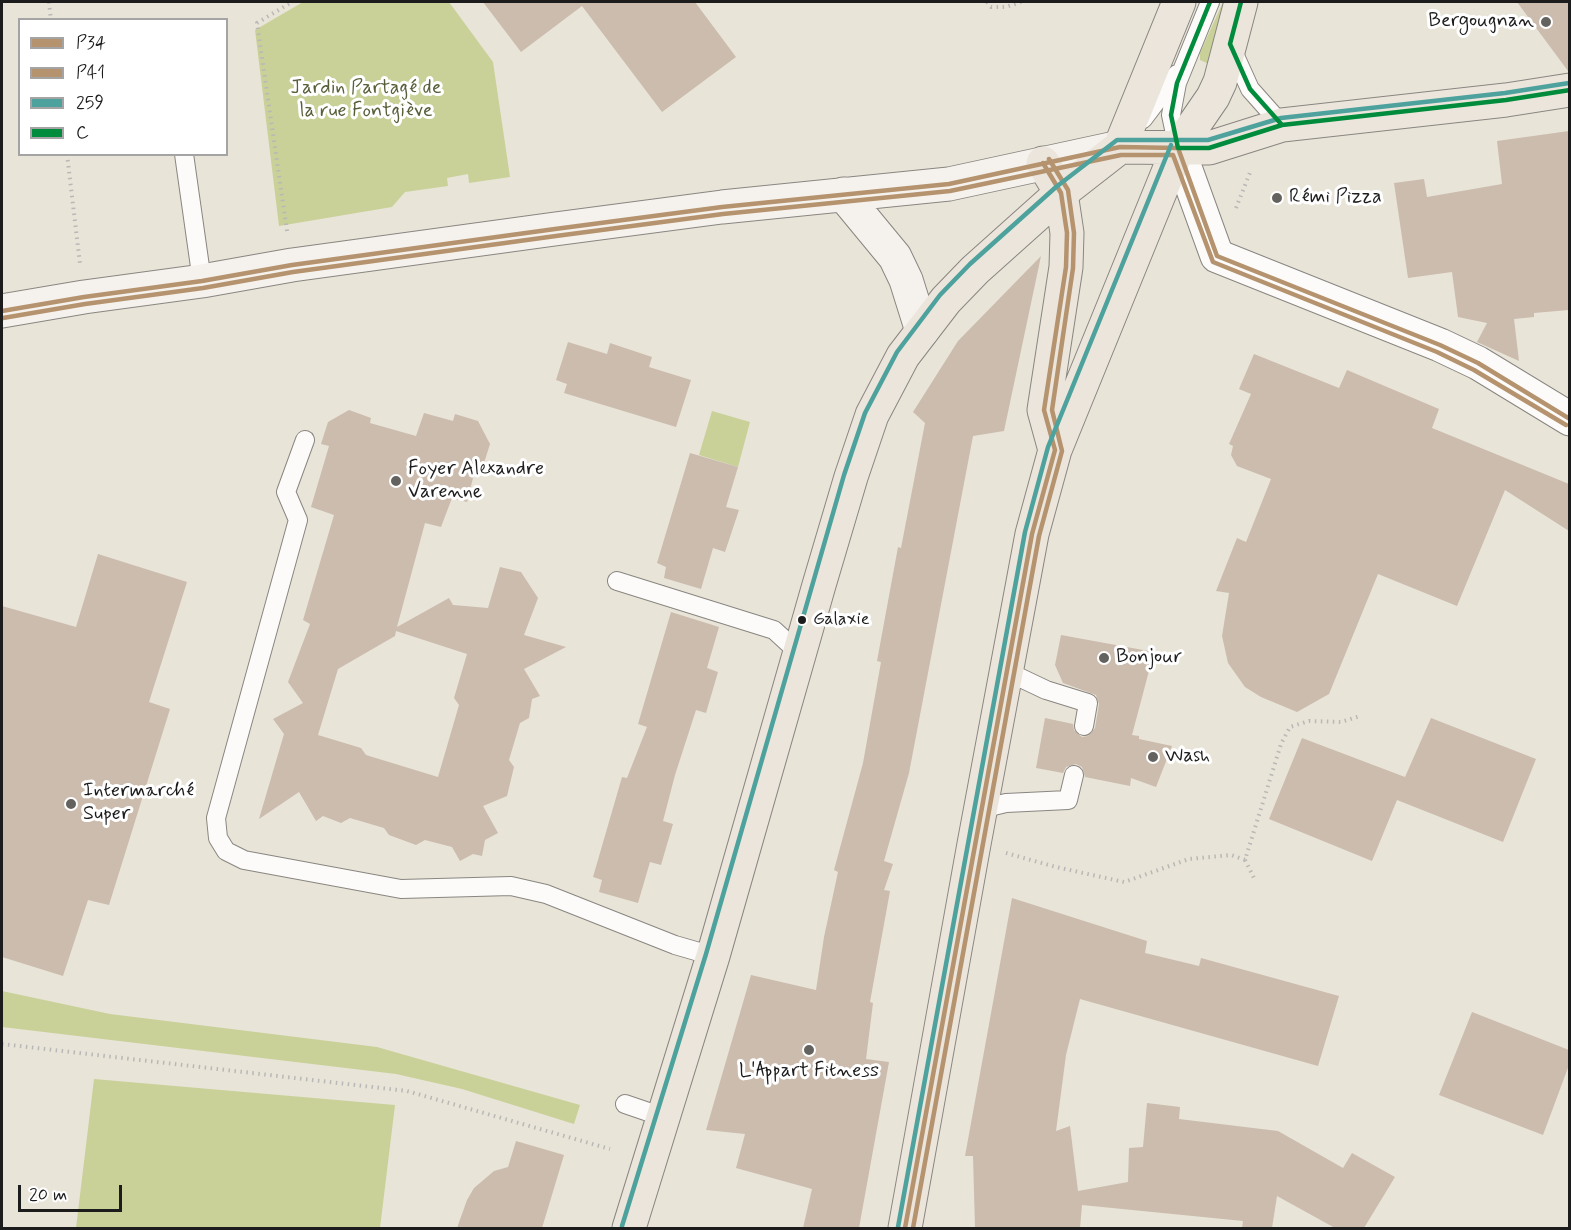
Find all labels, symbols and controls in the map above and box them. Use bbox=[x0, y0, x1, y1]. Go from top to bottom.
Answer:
place label: Bergougnan bbox=[1428, 10, 1534, 34]
marker: Bergougnan bbox=[1539, 15, 1553, 29]
legend bbox=[18, 18, 228, 156]
text: P34 bbox=[76, 31, 106, 55]
text: P41 bbox=[76, 61, 105, 85]
park label: Jardin Partagé de la rue Fontgiève bbox=[291, 77, 441, 124]
text: 259 bbox=[76, 91, 104, 115]
text: C bbox=[76, 121, 89, 145]
place label: Rémi Pizza bbox=[1289, 186, 1382, 210]
marker: Rémi Pizza bbox=[1270, 191, 1284, 205]
place label: Foyer Alexandre Varenne bbox=[408, 458, 544, 505]
marker: Foyer Alexandre Varenne bbox=[389, 474, 403, 488]
place label: Galaxie bbox=[813, 609, 870, 631]
marker: Galaxie bbox=[796, 614, 808, 626]
place label: Bonjour bbox=[1116, 646, 1182, 670]
marker: Bonjour bbox=[1097, 651, 1111, 665]
place label: Wash bbox=[1165, 745, 1210, 769]
marker: Wash bbox=[1146, 750, 1160, 764]
place label: Intermarché Super bbox=[83, 780, 194, 827]
marker: Intermarché Super bbox=[64, 797, 78, 811]
marker: L'Appart Fitness bbox=[802, 1043, 816, 1057]
place label: L'Appart Fitness bbox=[739, 1060, 879, 1084]
scale bar bbox=[21, 1173, 124, 1211]
text: 20 m bbox=[29, 1183, 67, 1207]

